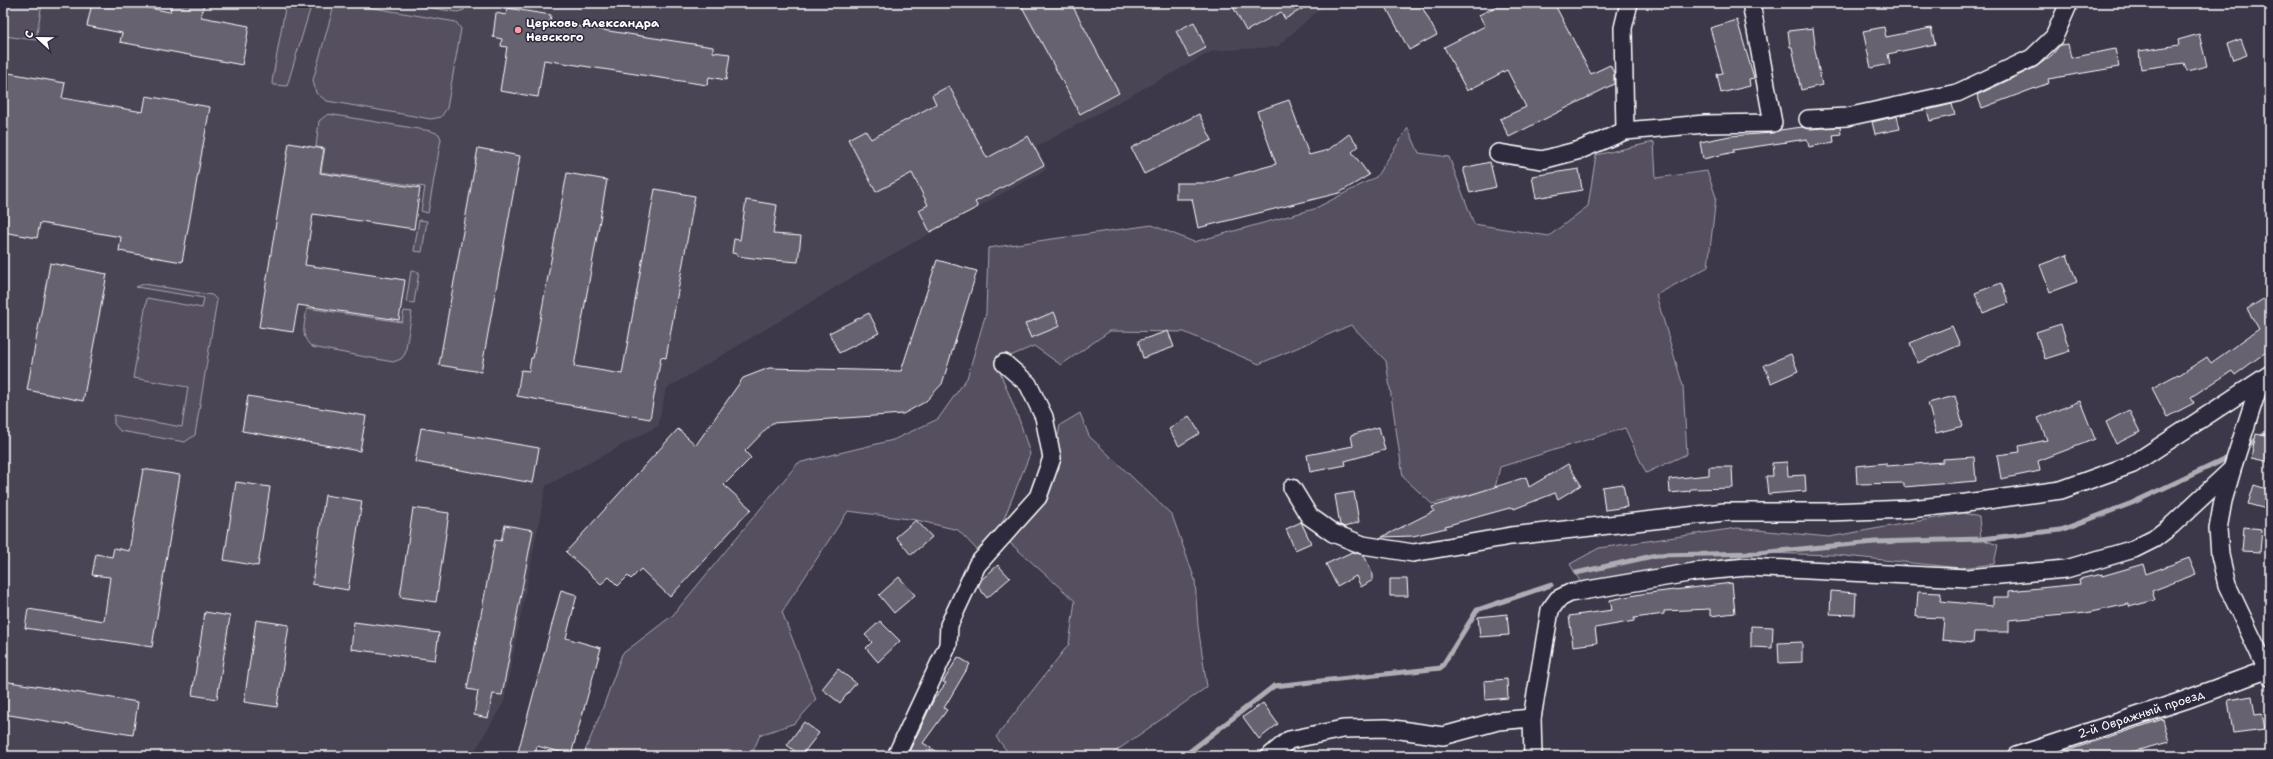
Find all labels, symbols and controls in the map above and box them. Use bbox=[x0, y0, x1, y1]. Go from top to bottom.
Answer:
place label: Церковь Александра Невского bbox=[526, 15, 660, 45]
north arrow bbox=[18, 18, 58, 58]
marker: Церковь Александра Невского bbox=[513, 25, 523, 35]
text: С bbox=[21, 28, 38, 40]
street label: 2-й Овражный проезд bbox=[2076, 686, 2207, 742]

